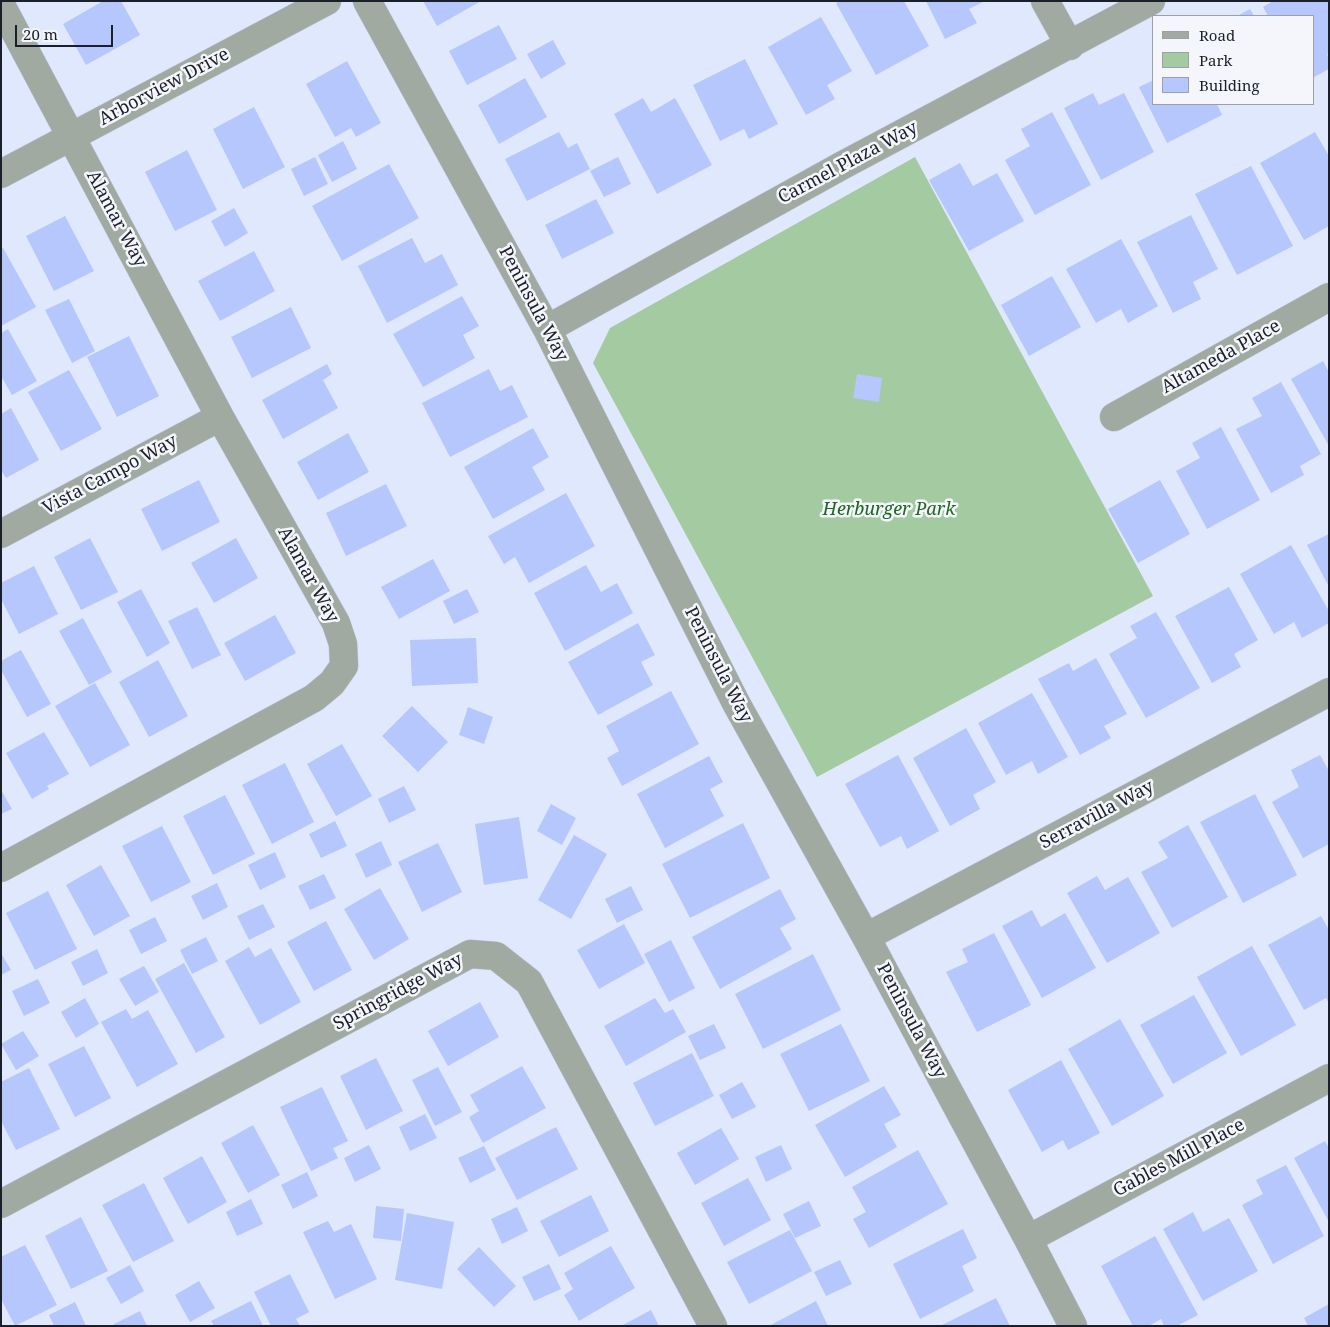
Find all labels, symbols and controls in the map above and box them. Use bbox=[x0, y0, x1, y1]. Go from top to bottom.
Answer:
scale bar bbox=[18, 15, 115, 47]
legend bbox=[1152, 15, 1315, 105]
text: 20 m bbox=[23, 24, 58, 44]
text: Road bbox=[1199, 25, 1235, 45]
street label: Arborview Drive bbox=[95, 44, 233, 130]
text: Park bbox=[1199, 50, 1232, 70]
text: Building bbox=[1199, 75, 1260, 95]
street label: Carmel Plaza Way bbox=[775, 117, 921, 209]
street label: Alamar Way bbox=[82, 167, 150, 271]
street label: Peninsula Way bbox=[494, 243, 572, 365]
street label: Altameda Place bbox=[1158, 315, 1284, 399]
street label: Vista Campo Way bbox=[39, 430, 181, 520]
park label: Herburger Park bbox=[823, 499, 955, 521]
street label: Alamar Way bbox=[273, 523, 343, 627]
street label: Peninsula Way bbox=[680, 604, 756, 726]
street label: Serravilla Way bbox=[1036, 776, 1158, 854]
street label: Springridge Way bbox=[330, 949, 466, 1035]
street label: Peninsula Way bbox=[872, 960, 950, 1082]
street label: Gables Mill Place bbox=[1110, 1114, 1248, 1202]

